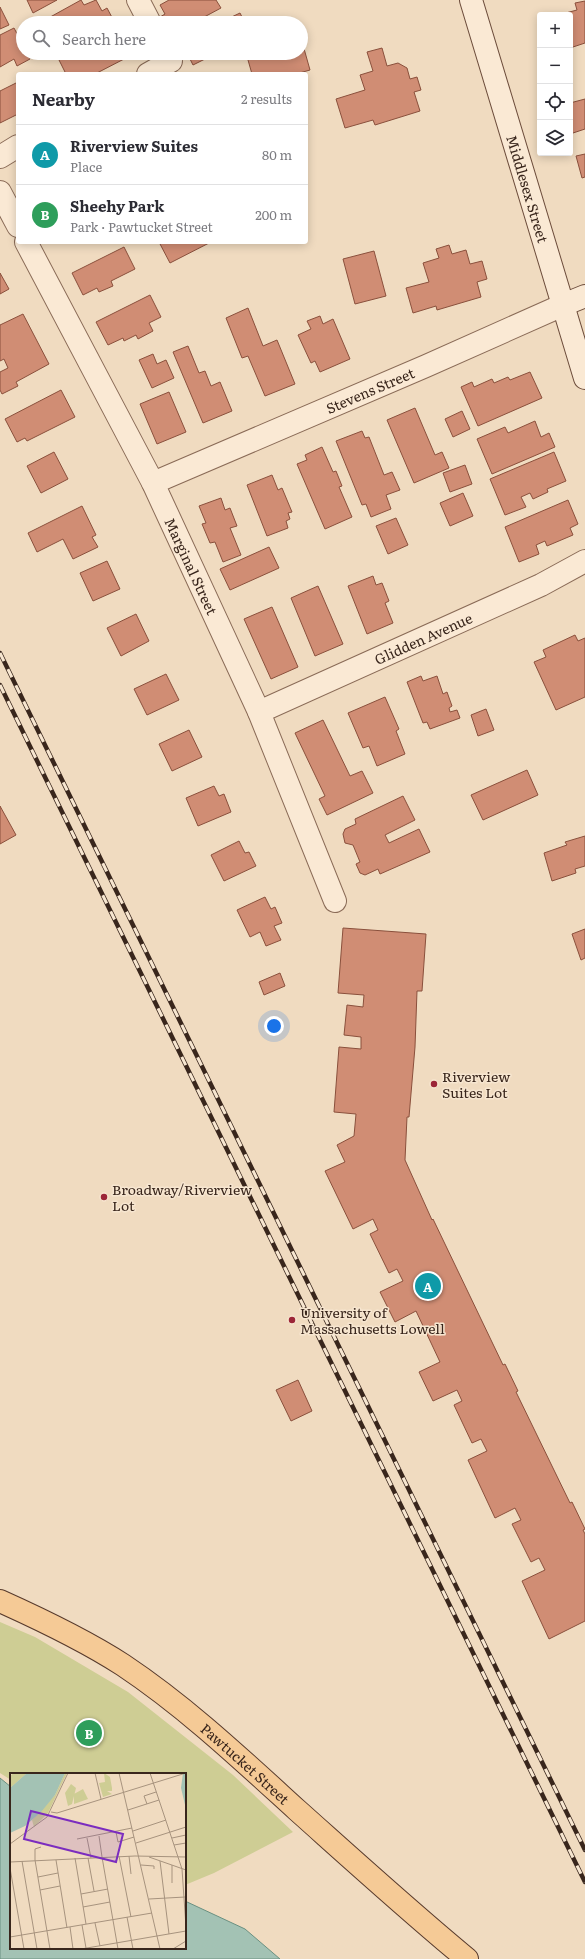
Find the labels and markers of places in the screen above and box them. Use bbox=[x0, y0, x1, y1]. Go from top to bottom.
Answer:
place label: Riverview Suites Lot bbox=[442, 1066, 510, 1102]
marker: Riverview Suites Lot bbox=[429, 1079, 439, 1089]
place label: Broadway/Riverview Lot bbox=[112, 1179, 252, 1215]
marker: Broadway/Riverview Lot bbox=[99, 1192, 109, 1202]
pin: A bbox=[415, 1271, 441, 1301]
place label: University of Massachusetts Lowell bbox=[300, 1302, 445, 1338]
marker: University of Massachusetts Lowell bbox=[287, 1315, 297, 1325]
pin: B bbox=[76, 1718, 102, 1748]

